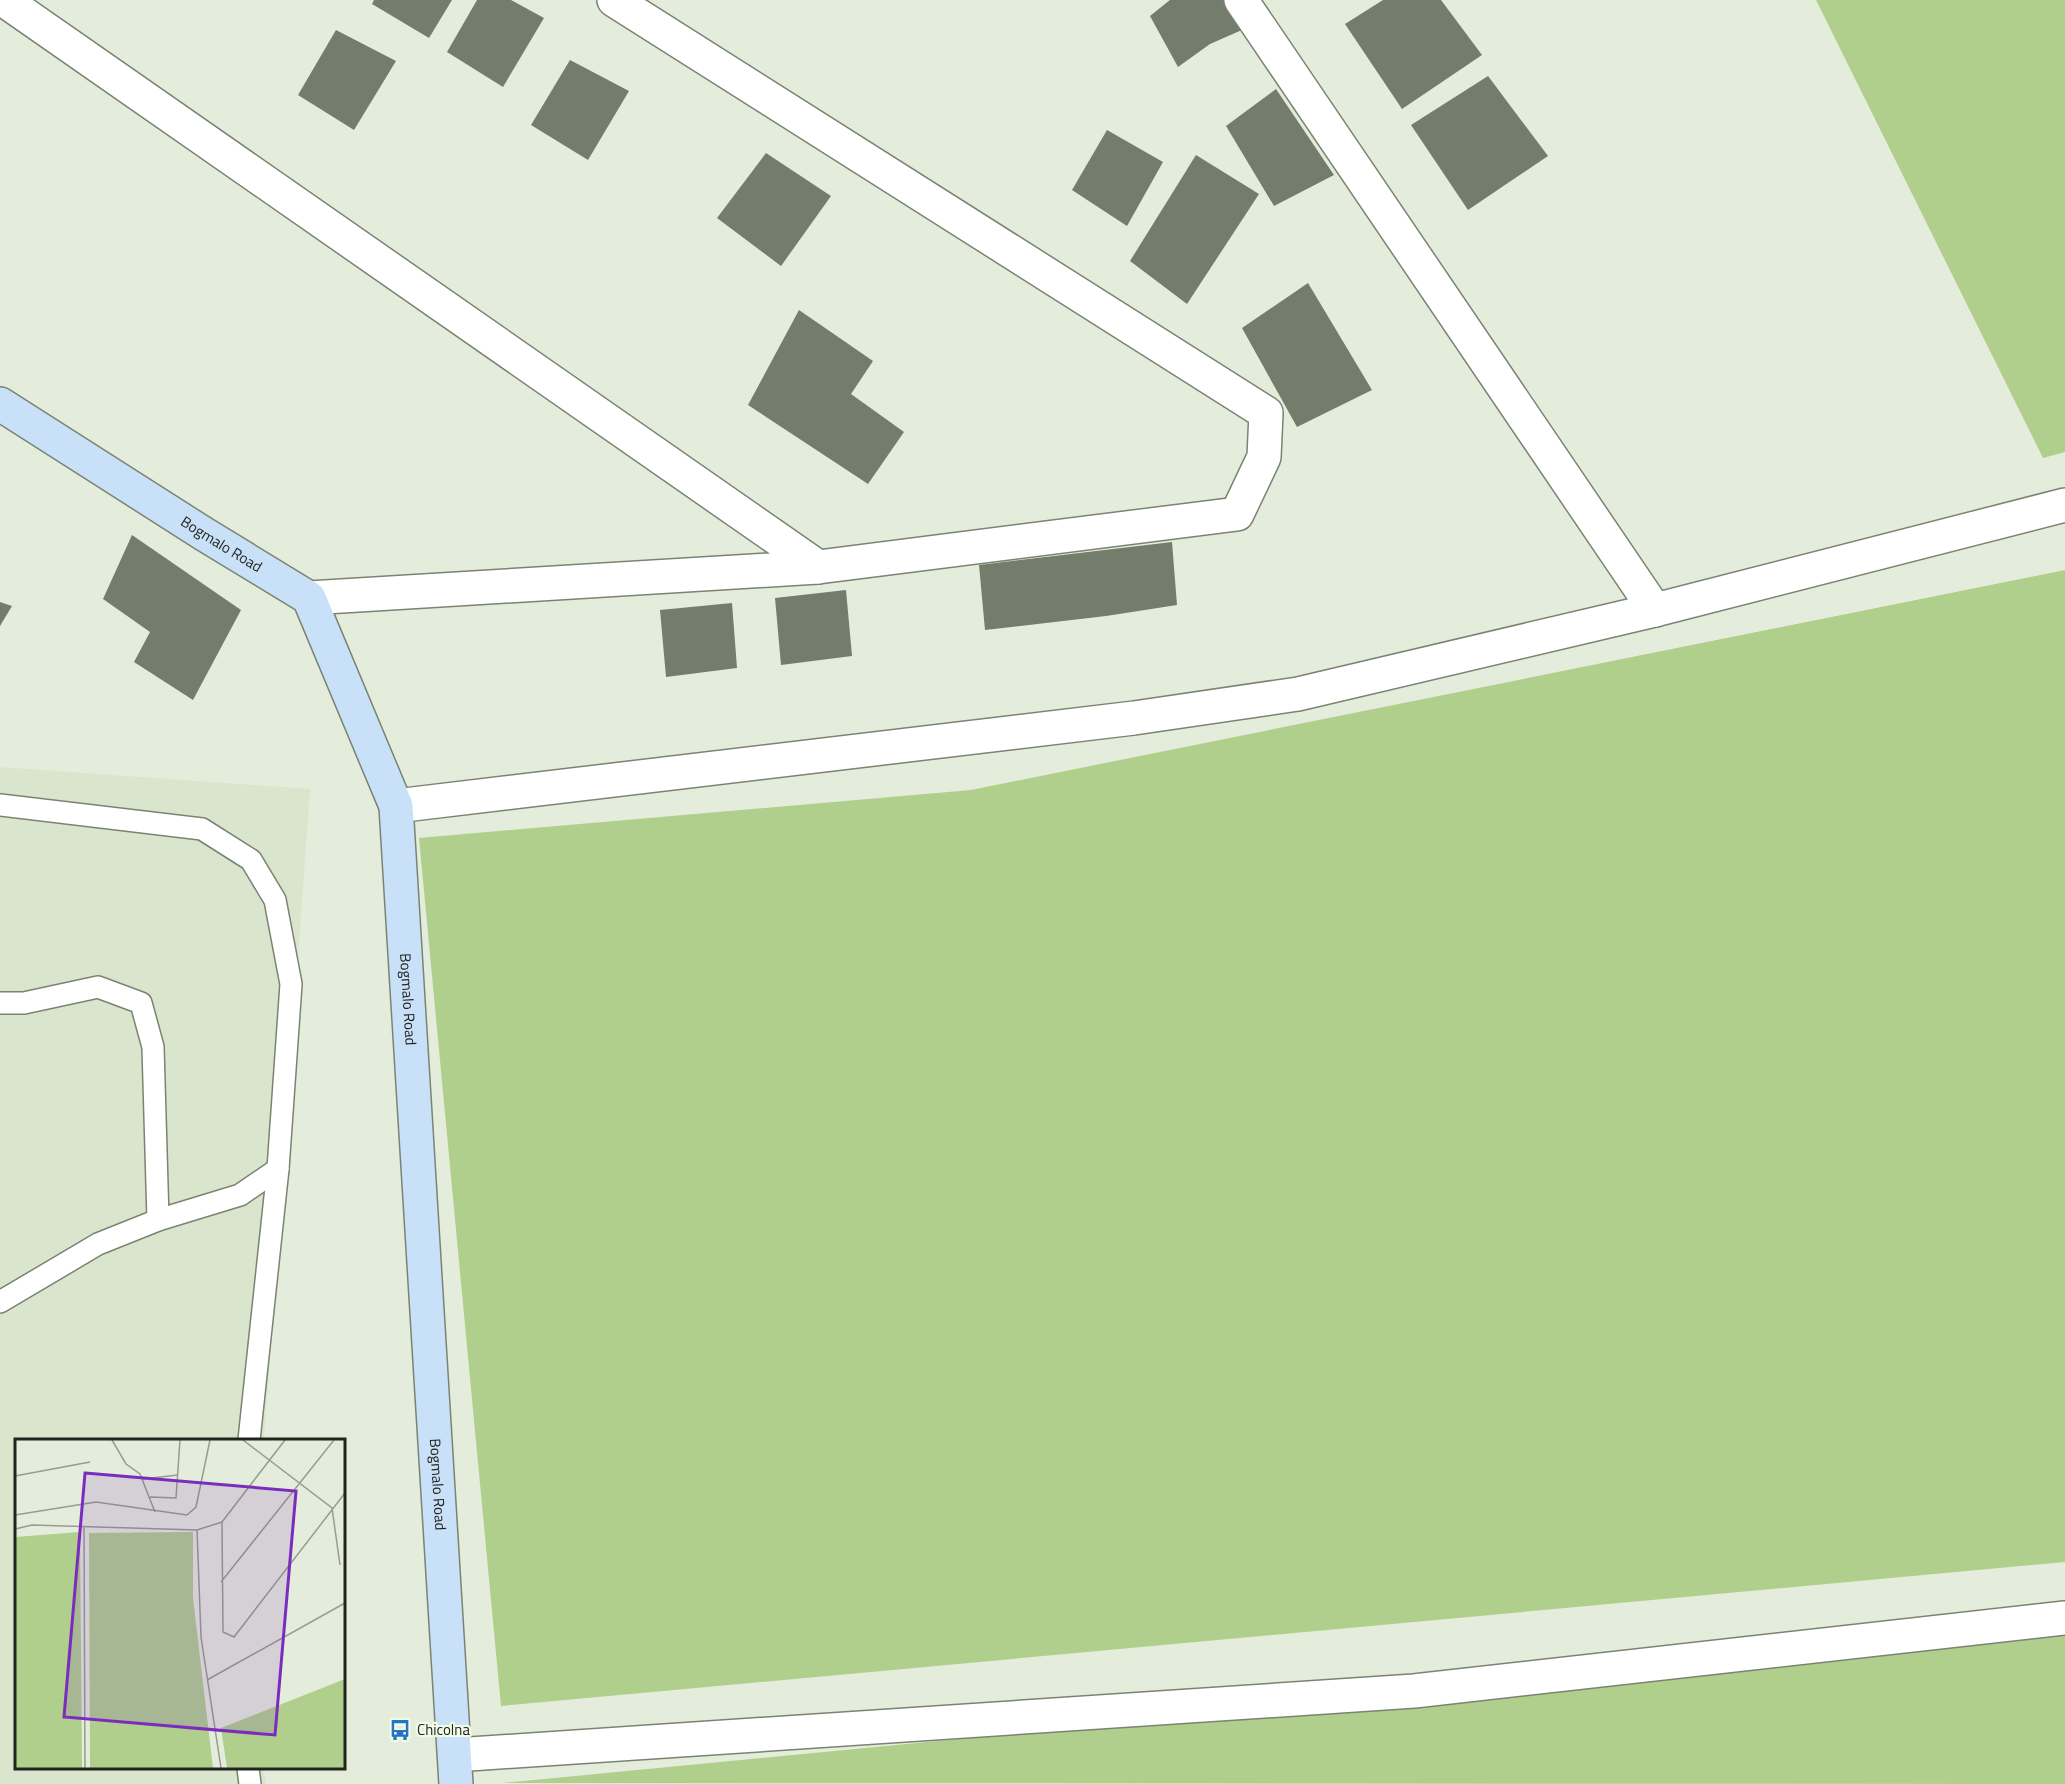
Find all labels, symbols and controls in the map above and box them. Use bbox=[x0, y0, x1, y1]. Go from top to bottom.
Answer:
street label: Bogmalo Road bbox=[176, 510, 267, 578]
street label: Bogmalo Road bbox=[394, 953, 423, 1046]
street label: Bogmalo Road bbox=[424, 1438, 452, 1531]
inset map bbox=[15, 1439, 345, 1769]
bus stop icon: Chicolna bbox=[388, 1718, 412, 1742]
place label: Chicolna bbox=[417, 1718, 470, 1741]

